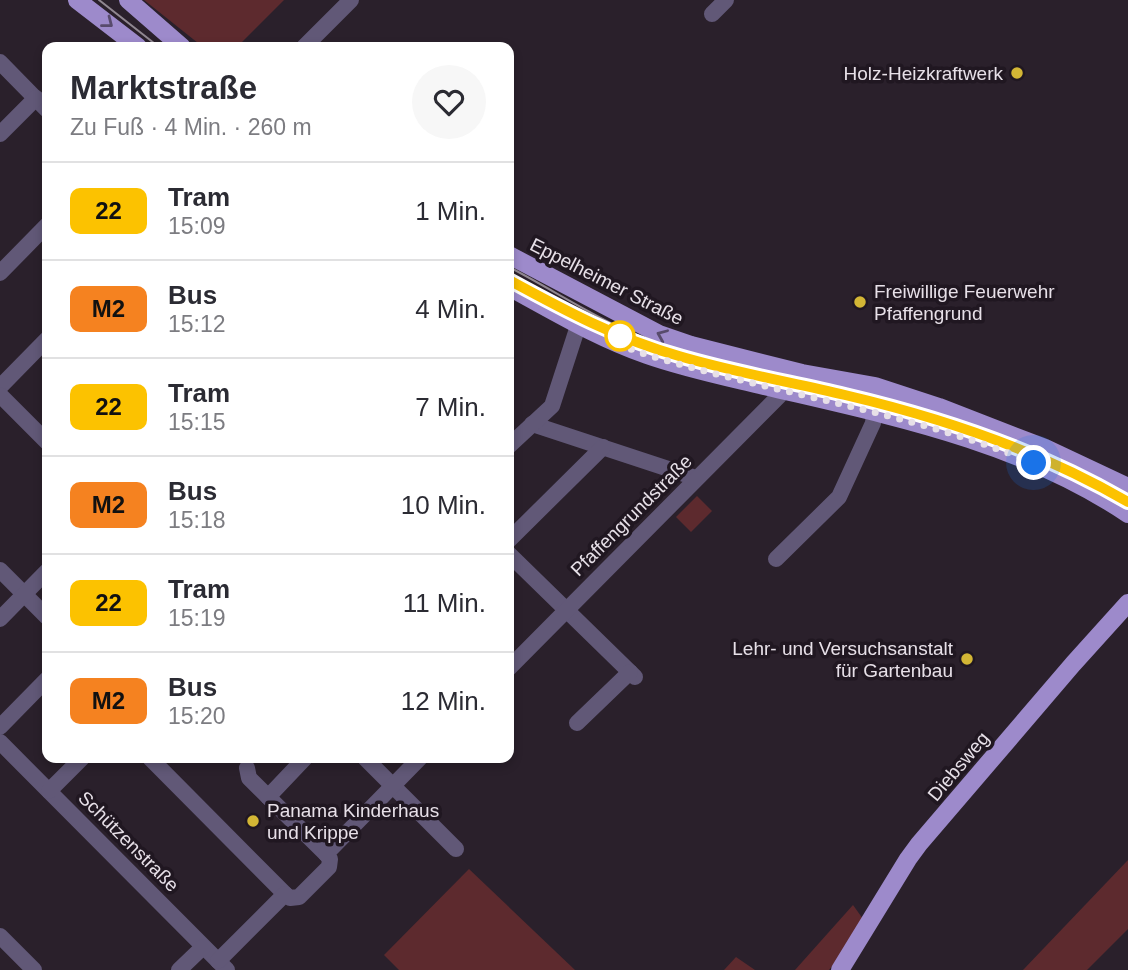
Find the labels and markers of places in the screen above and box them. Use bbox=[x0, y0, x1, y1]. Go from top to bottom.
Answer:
place label: Holz-Heizkraftwerk bbox=[844, 63, 1003, 84]
marker: Holz-Heizkraftwerk bbox=[1009, 65, 1025, 81]
place label: Freiwillige Feuerwehr Pfaffengrund bbox=[874, 281, 1055, 324]
marker: Freiwillige Feuerwehr Pfaffengrund bbox=[852, 294, 868, 310]
unlabelled marker bbox=[605, 321, 635, 351]
place label: Lehr- und Versuchsanstalt für Gartenbau bbox=[732, 638, 954, 681]
marker: Lehr- und Versuchsanstalt für Gartenbau bbox=[959, 651, 975, 667]
place label: Panama Kinderhaus und Krippe bbox=[267, 800, 439, 843]
marker: Panama Kinderhaus und Krippe bbox=[245, 813, 261, 829]

